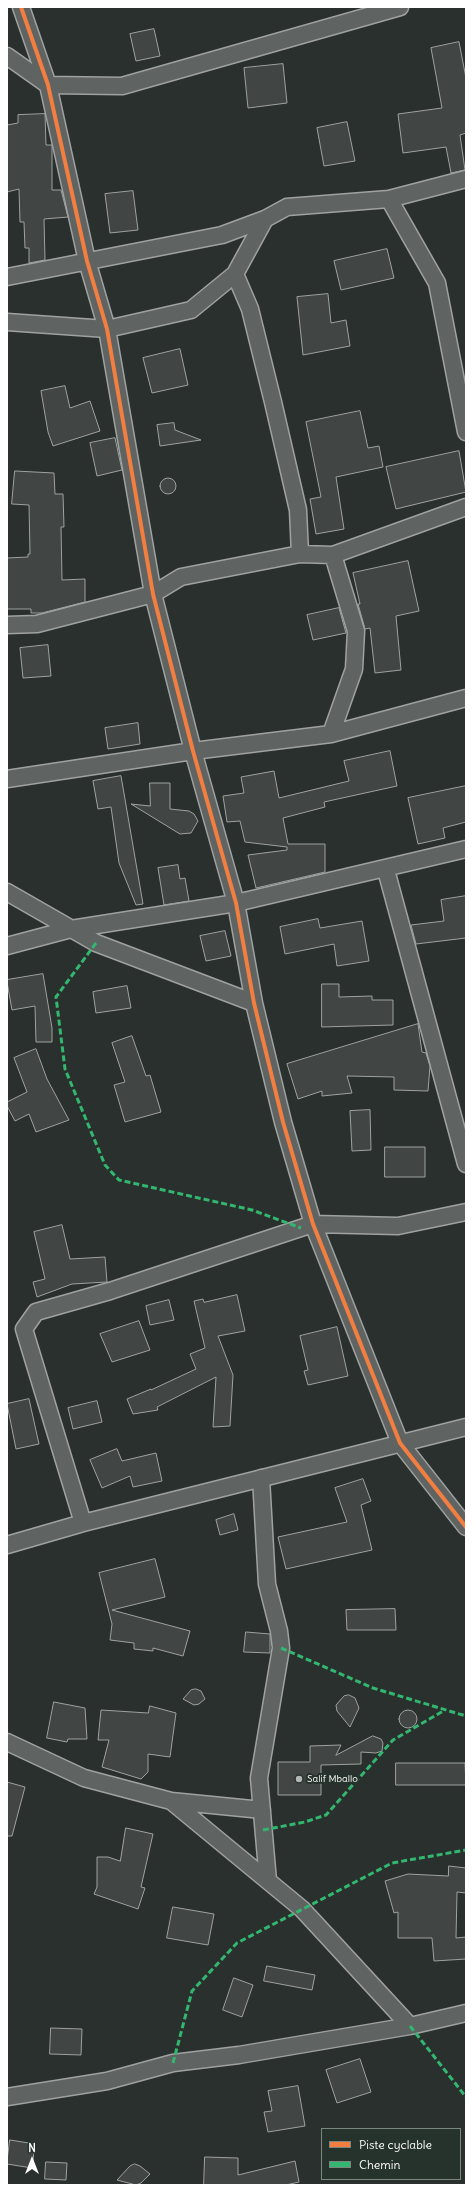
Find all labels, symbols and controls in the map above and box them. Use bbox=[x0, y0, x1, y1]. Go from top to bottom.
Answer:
place label: Salif Mballo bbox=[307, 1773, 358, 1785]
marker: Salif Mballo bbox=[294, 1774, 304, 1784]
legend bbox=[321, 2128, 461, 2180]
text: Piste cyclable bbox=[359, 2137, 432, 2152]
north arrow bbox=[12, 2140, 52, 2180]
text: N bbox=[28, 2141, 36, 2155]
text: Chemin bbox=[359, 2157, 400, 2172]

